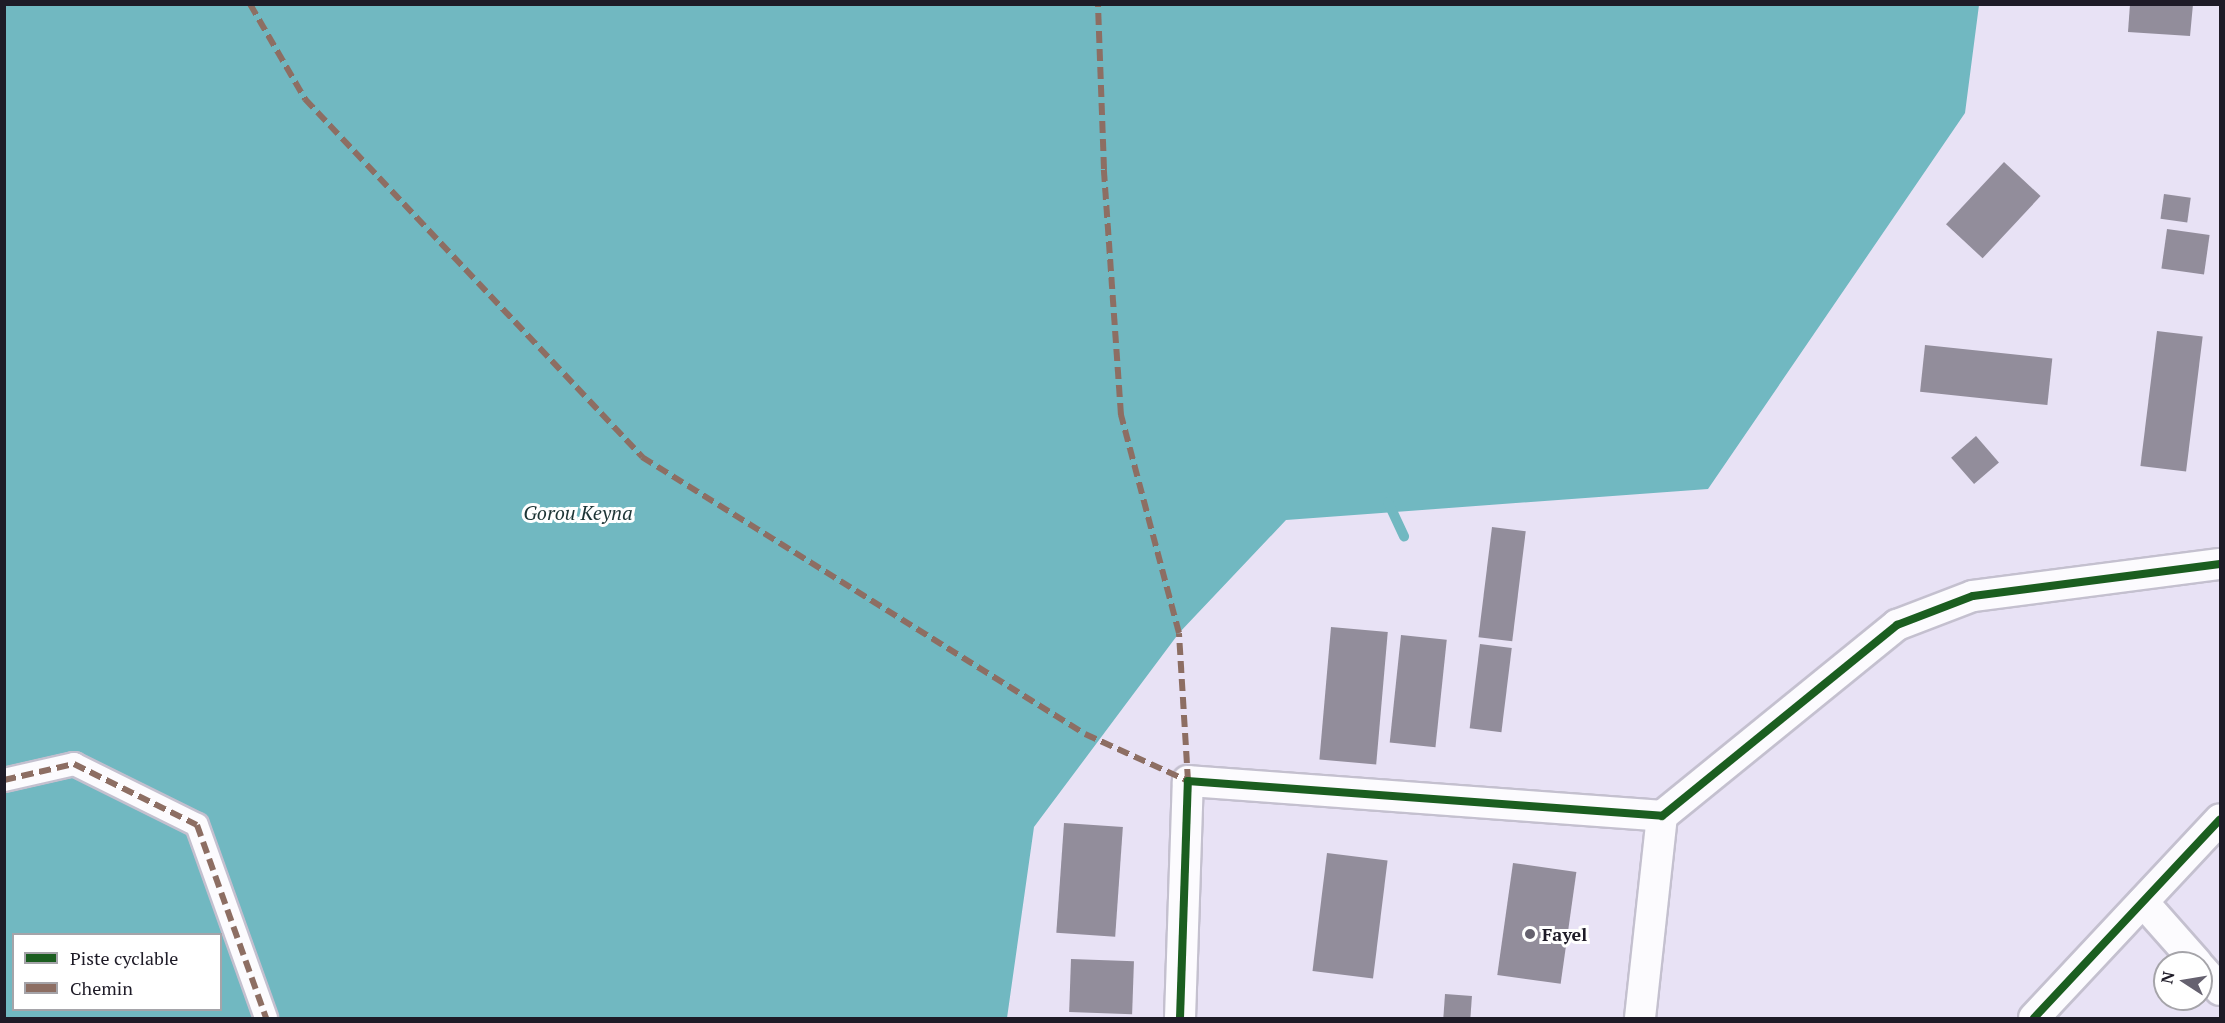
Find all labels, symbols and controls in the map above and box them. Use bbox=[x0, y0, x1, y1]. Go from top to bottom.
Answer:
water label: Gorou Keyna bbox=[523, 500, 633, 524]
place label: Fayel bbox=[1542, 923, 1587, 945]
marker: Fayel bbox=[1523, 927, 1537, 941]
legend bbox=[12, 933, 222, 1011]
text: Piste cyclable bbox=[70, 946, 178, 970]
north arrow bbox=[2153, 951, 2213, 1011]
text: N bbox=[2155, 969, 2179, 986]
text: Chemin bbox=[70, 976, 133, 1000]

